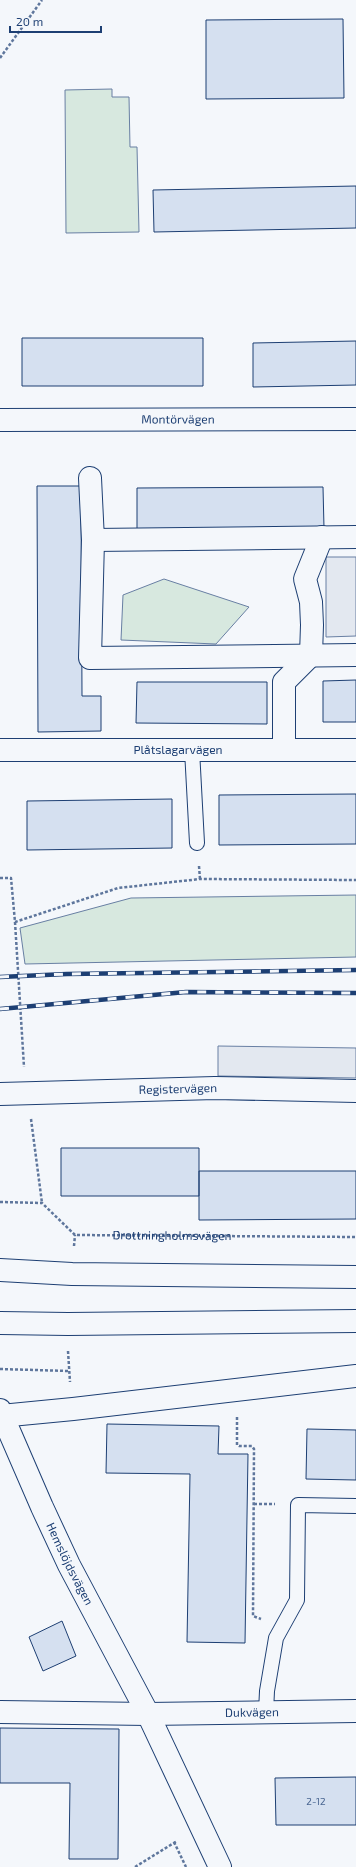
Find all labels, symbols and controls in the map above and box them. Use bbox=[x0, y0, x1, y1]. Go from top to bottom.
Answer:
scale bar bbox=[10, 8, 101, 34]
text: 20 m bbox=[16, 14, 43, 28]
street label: Montörvägen bbox=[141, 411, 215, 426]
street label: Plåtslagarvägen bbox=[133, 742, 223, 756]
street label: Registervägen bbox=[138, 1080, 217, 1096]
street label: Drottningholmsvägen bbox=[112, 1227, 232, 1242]
street label: Hemslöjdsvägen bbox=[44, 1520, 97, 1607]
street label: Dukvägen bbox=[225, 1704, 279, 1719]
house number: 2-12 bbox=[306, 1795, 326, 1807]

